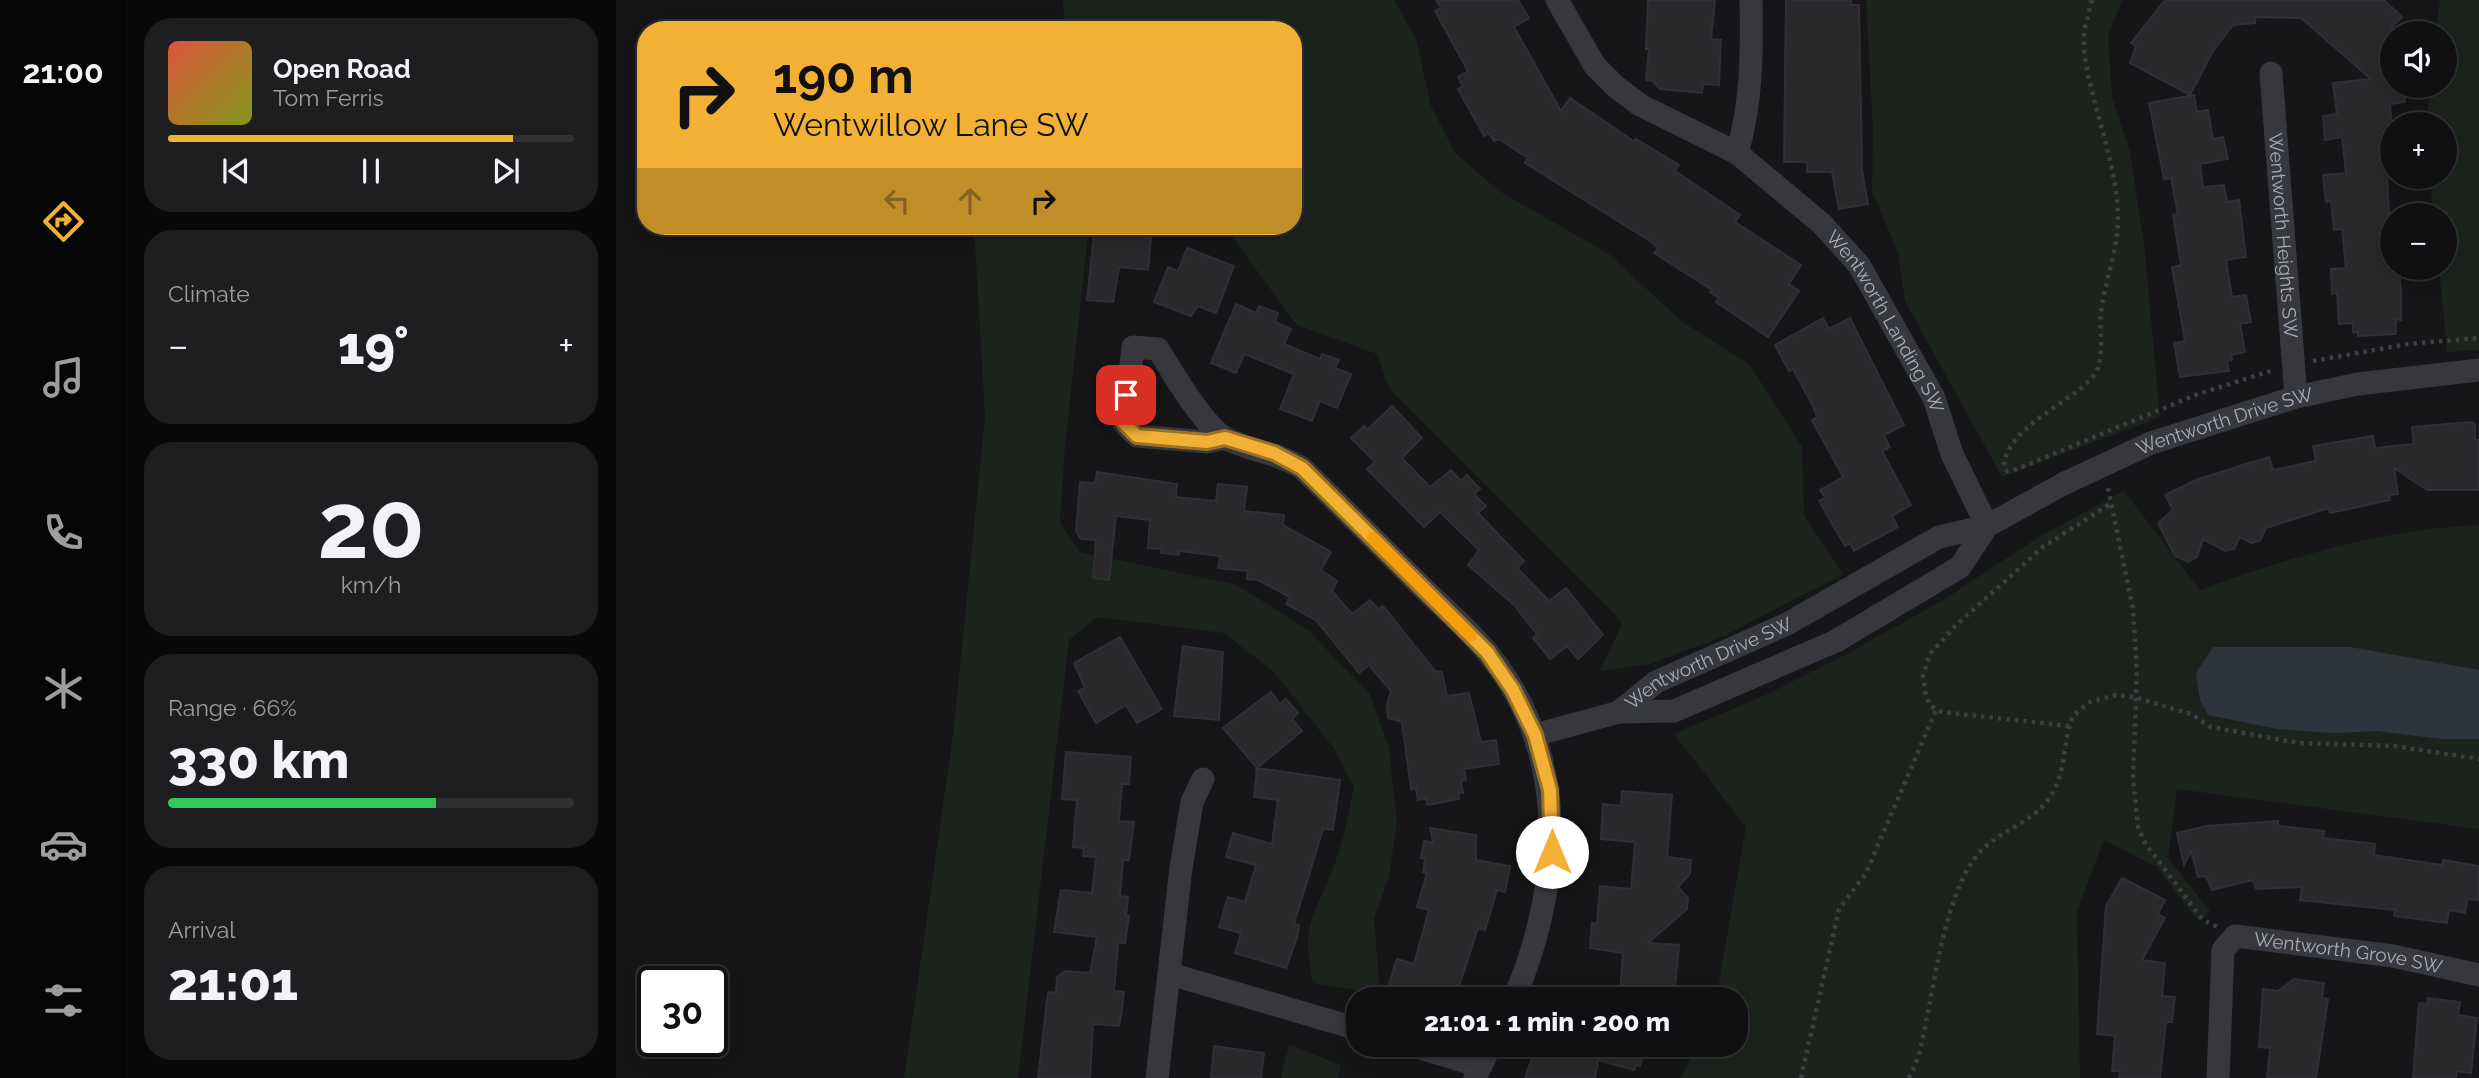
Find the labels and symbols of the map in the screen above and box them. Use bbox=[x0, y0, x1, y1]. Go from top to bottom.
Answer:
street label: Wentworth Heights SW bbox=[2265, 132, 2302, 339]
street label: Wentworth Landing SW bbox=[1822, 226, 1949, 415]
pin bbox=[1096, 365, 1156, 425]
street label: Wentworth Drive SW bbox=[2133, 383, 2315, 459]
street label: Wentworth Drive SW bbox=[1621, 612, 1795, 714]
position arrow bbox=[1515, 815, 1589, 889]
street label: Wentworth Grove SW bbox=[2253, 928, 2445, 978]
speed limit sign: 30 bbox=[637, 966, 728, 1057]

